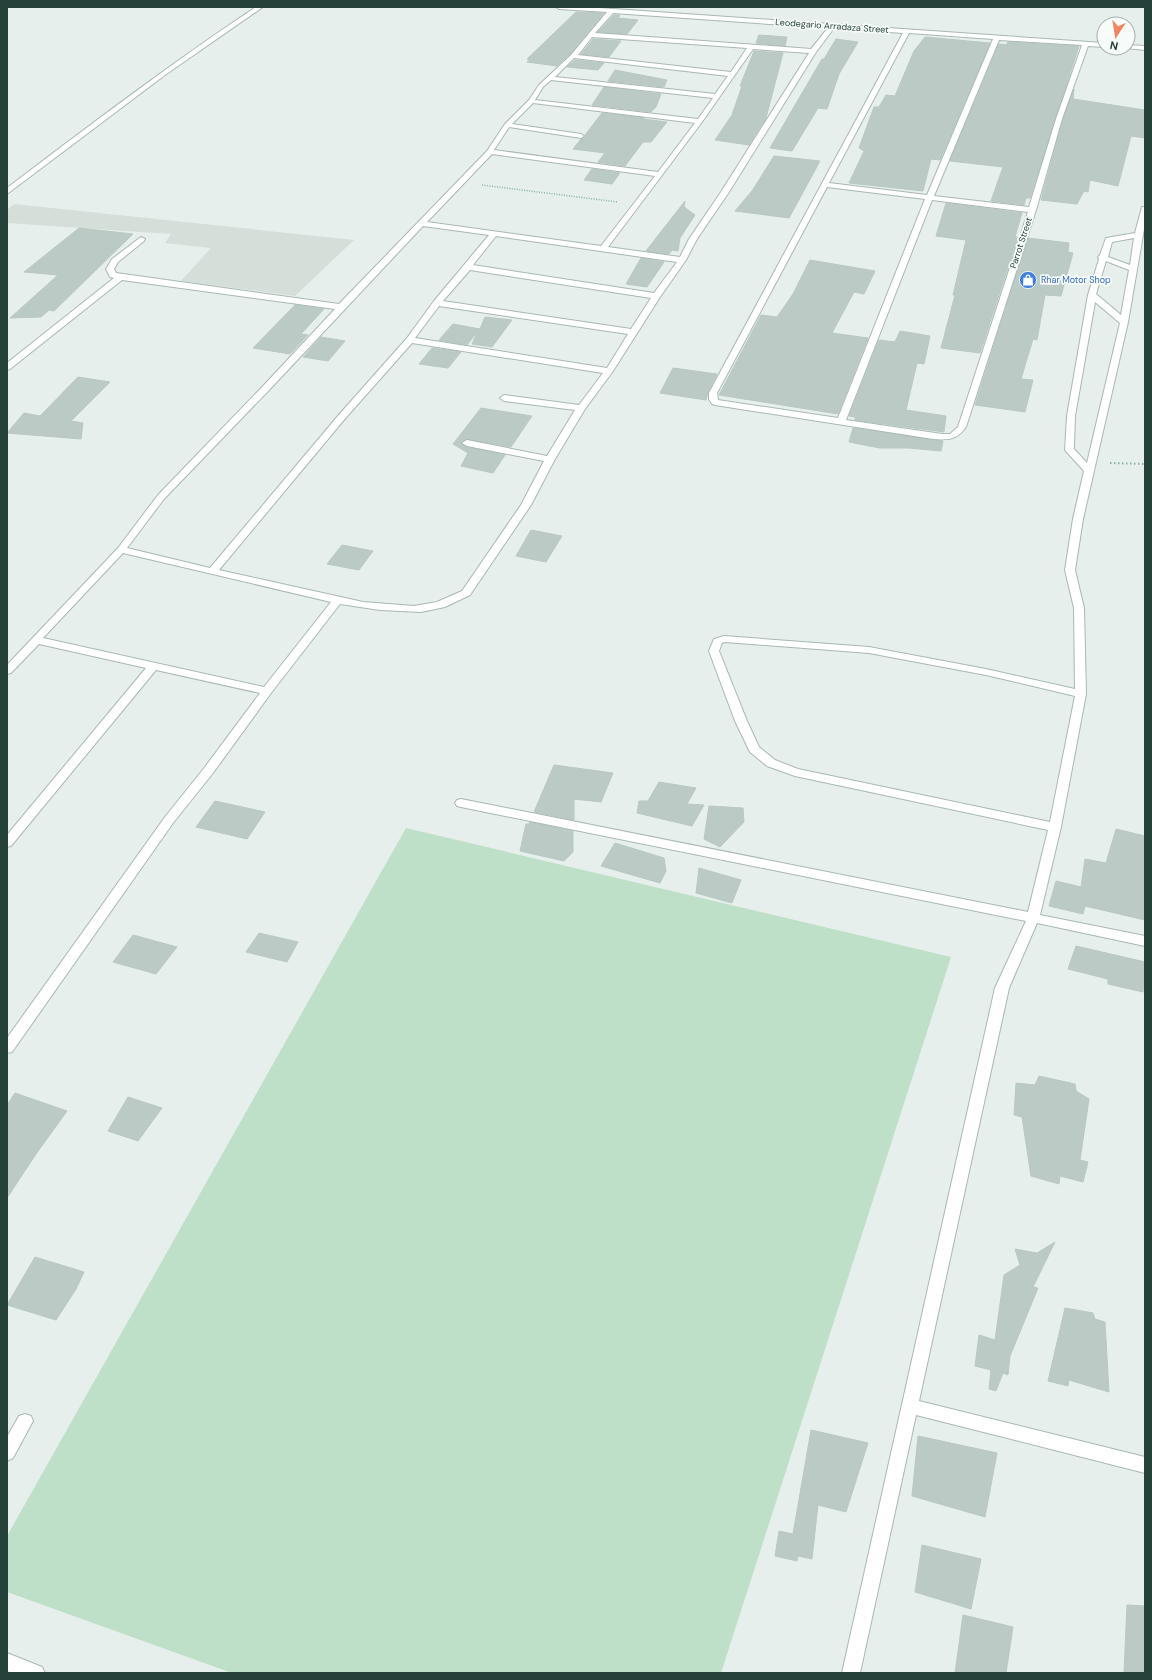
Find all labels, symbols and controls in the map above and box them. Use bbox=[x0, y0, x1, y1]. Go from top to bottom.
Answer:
street label: Leodegario Arradaza Street bbox=[775, 16, 890, 36]
north arrow bbox=[1096, 16, 1136, 56]
text: N bbox=[1109, 38, 1119, 53]
street label: Parrot Street bbox=[1007, 216, 1035, 270]
shop icon: Rhar Motor Shop bbox=[1018, 270, 1038, 290]
place label: Rhar Motor Shop bbox=[1041, 274, 1111, 286]

